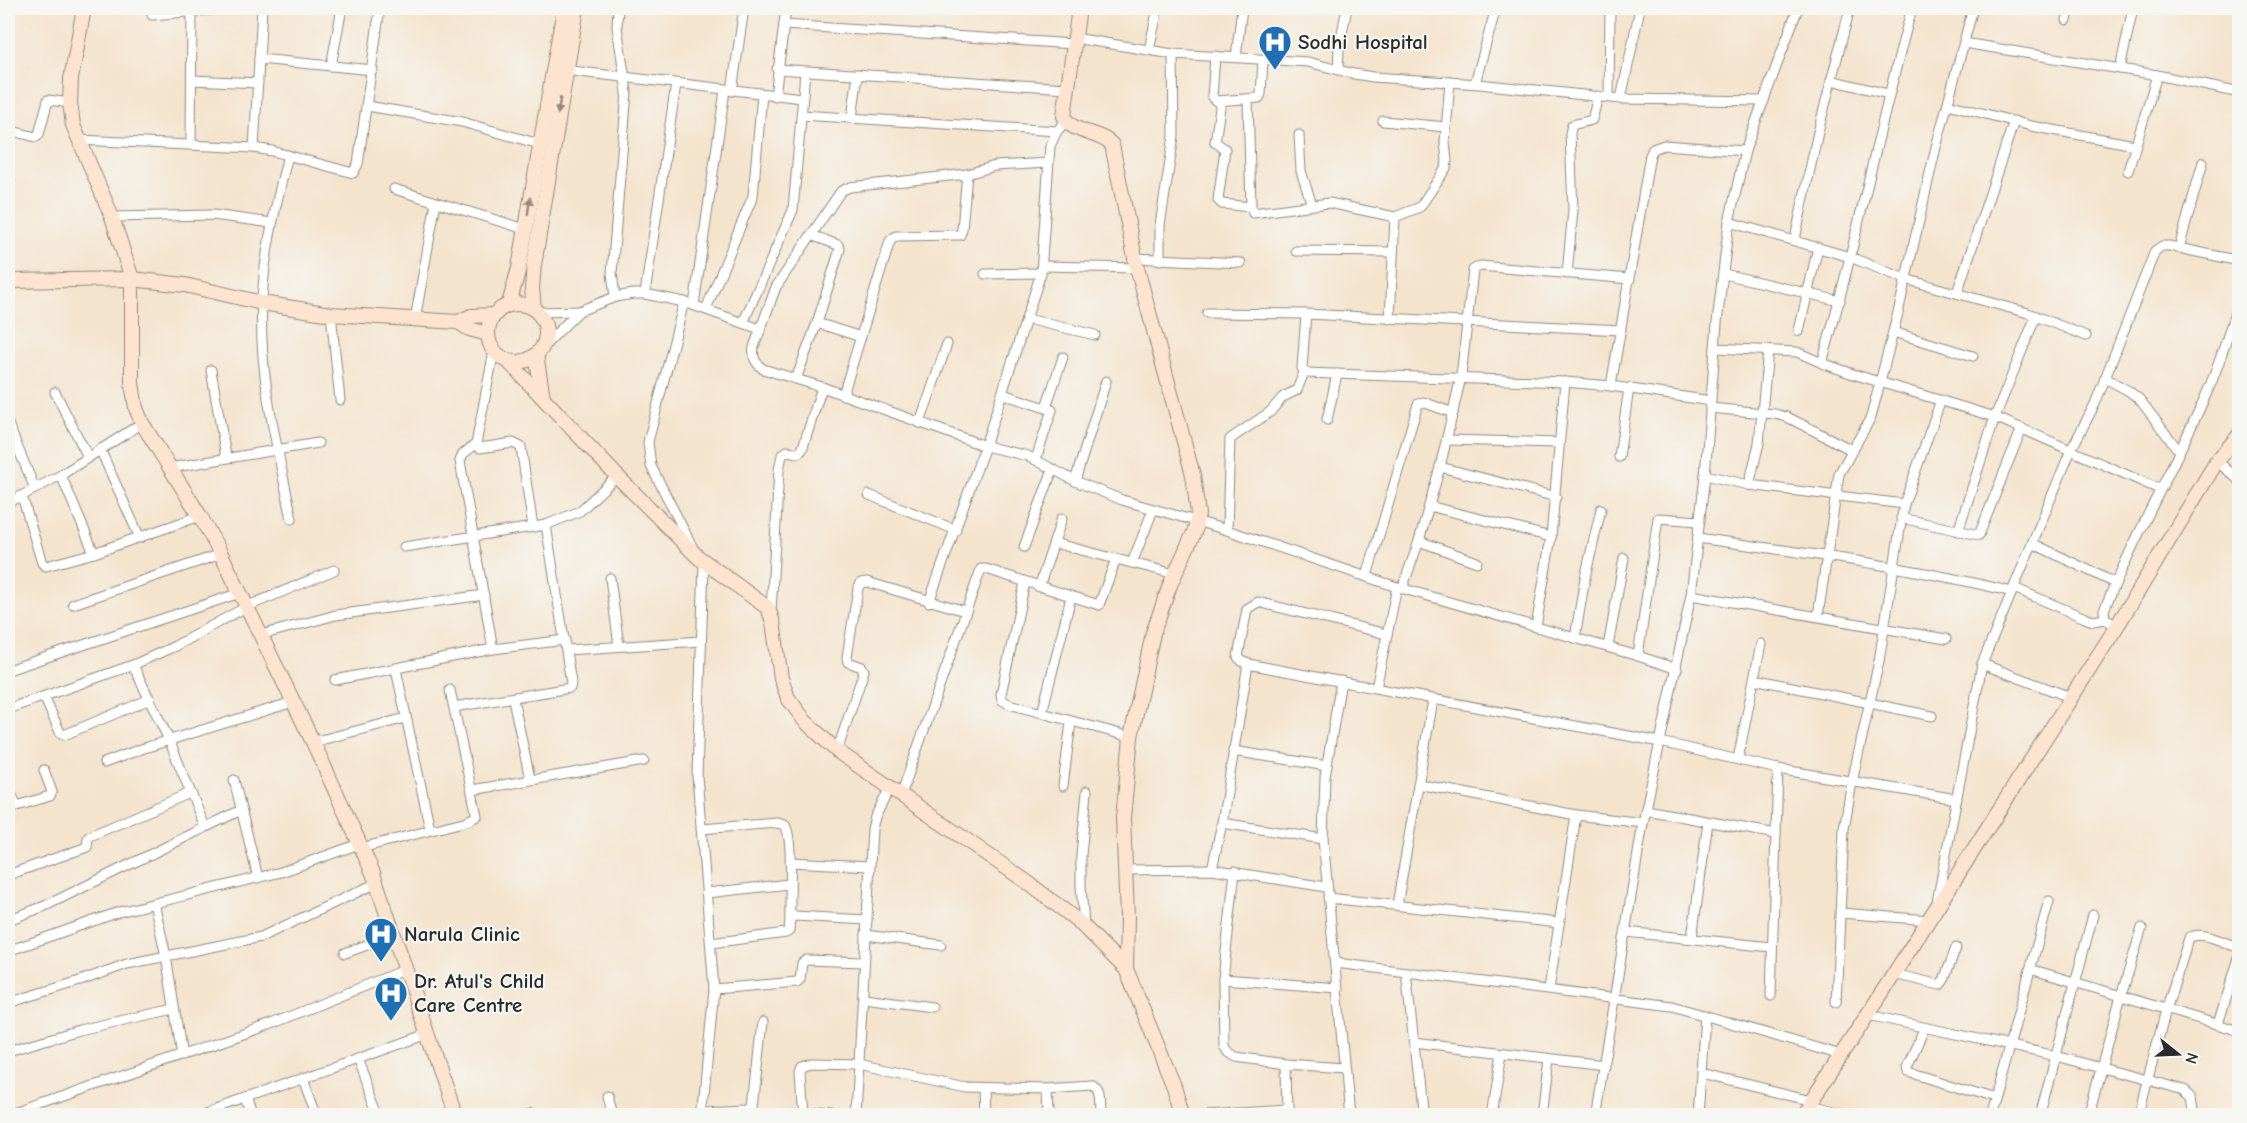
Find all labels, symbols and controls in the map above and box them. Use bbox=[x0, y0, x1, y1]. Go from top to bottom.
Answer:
hospital icon: Sodhi Hospital bbox=[1257, 24, 1293, 71]
place label: Sodhi Hospital bbox=[1298, 30, 1428, 54]
one-way arrow bbox=[555, 97, 564, 116]
one-way arrow bbox=[525, 196, 534, 215]
hospital icon: Narula Clinic bbox=[363, 916, 399, 963]
place label: Narula Clinic bbox=[404, 922, 520, 946]
place label: Dr. Atul's Child Care Centre bbox=[414, 969, 545, 1017]
hospital icon: Dr. Atul's Child Care Centre bbox=[373, 975, 409, 1022]
north arrow bbox=[2148, 1024, 2208, 1084]
text: N bbox=[2181, 1051, 2201, 1066]

